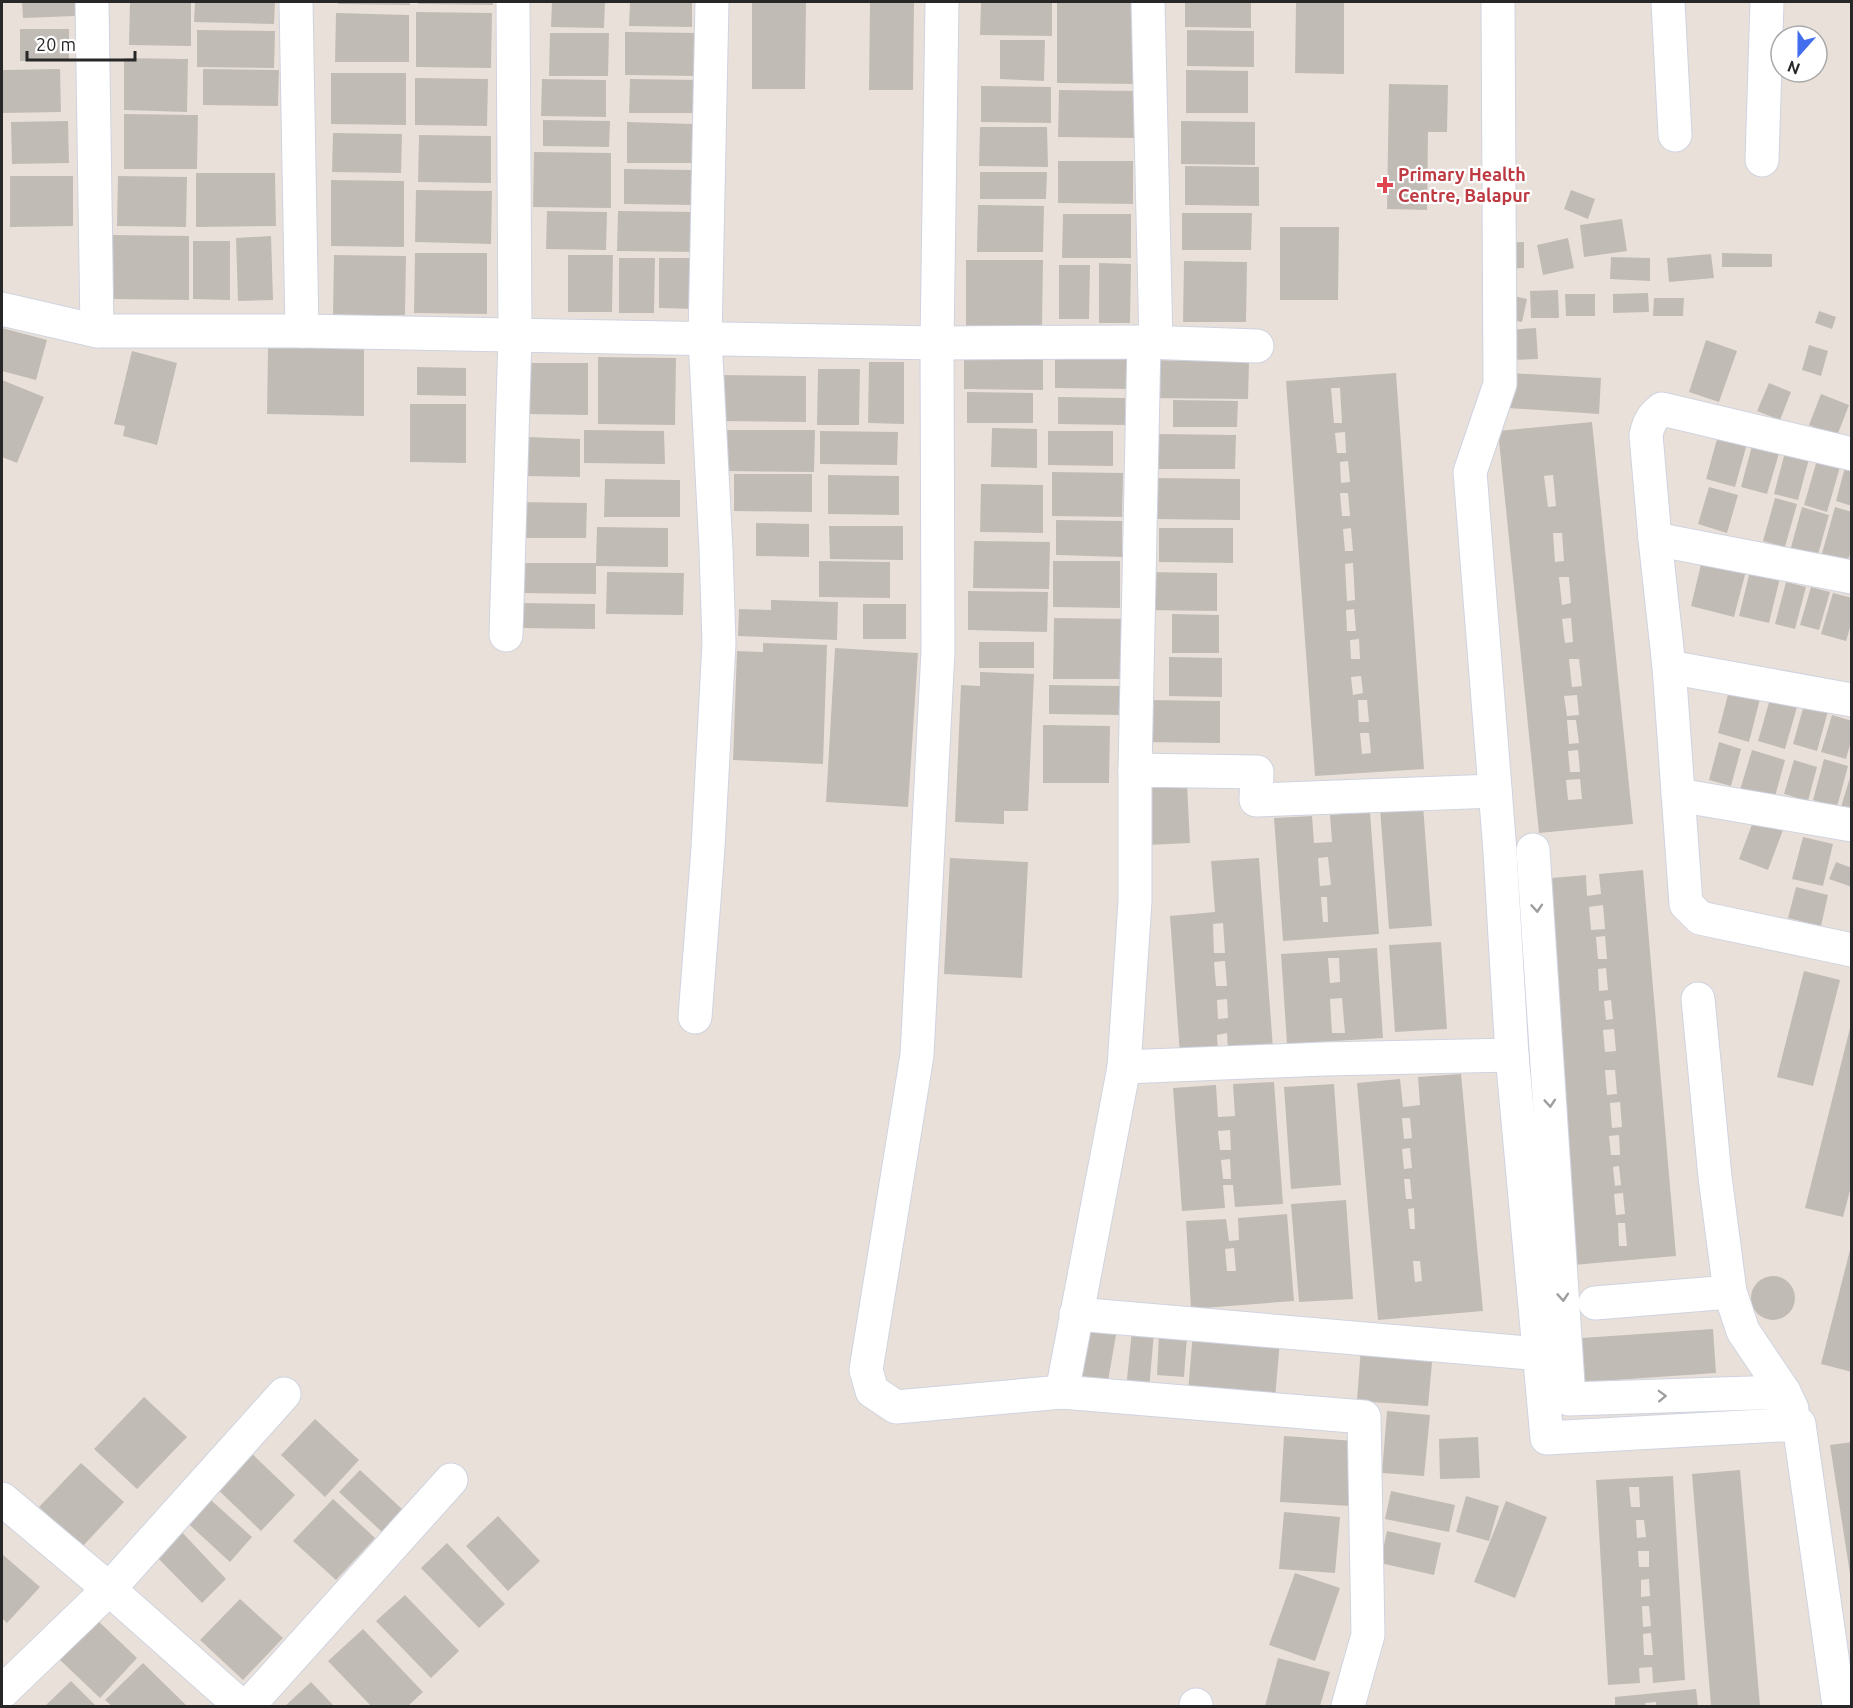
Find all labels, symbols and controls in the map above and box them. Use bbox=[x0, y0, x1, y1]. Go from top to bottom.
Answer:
scale bar bbox=[27, 24, 135, 62]
north arrow bbox=[1769, 24, 1829, 84]
text: 20 m bbox=[36, 34, 76, 54]
text: N bbox=[1785, 57, 1802, 79]
place label: Primary Health Centre, Balapur bbox=[1398, 164, 1531, 205]
marker: Primary Health Centre, Balapur bbox=[1376, 176, 1394, 194]
one-way arrow bbox=[1530, 904, 1543, 913]
one-way arrow bbox=[1543, 1098, 1556, 1107]
one-way arrow bbox=[1556, 1293, 1569, 1302]
one-way arrow bbox=[1658, 1390, 1667, 1402]

